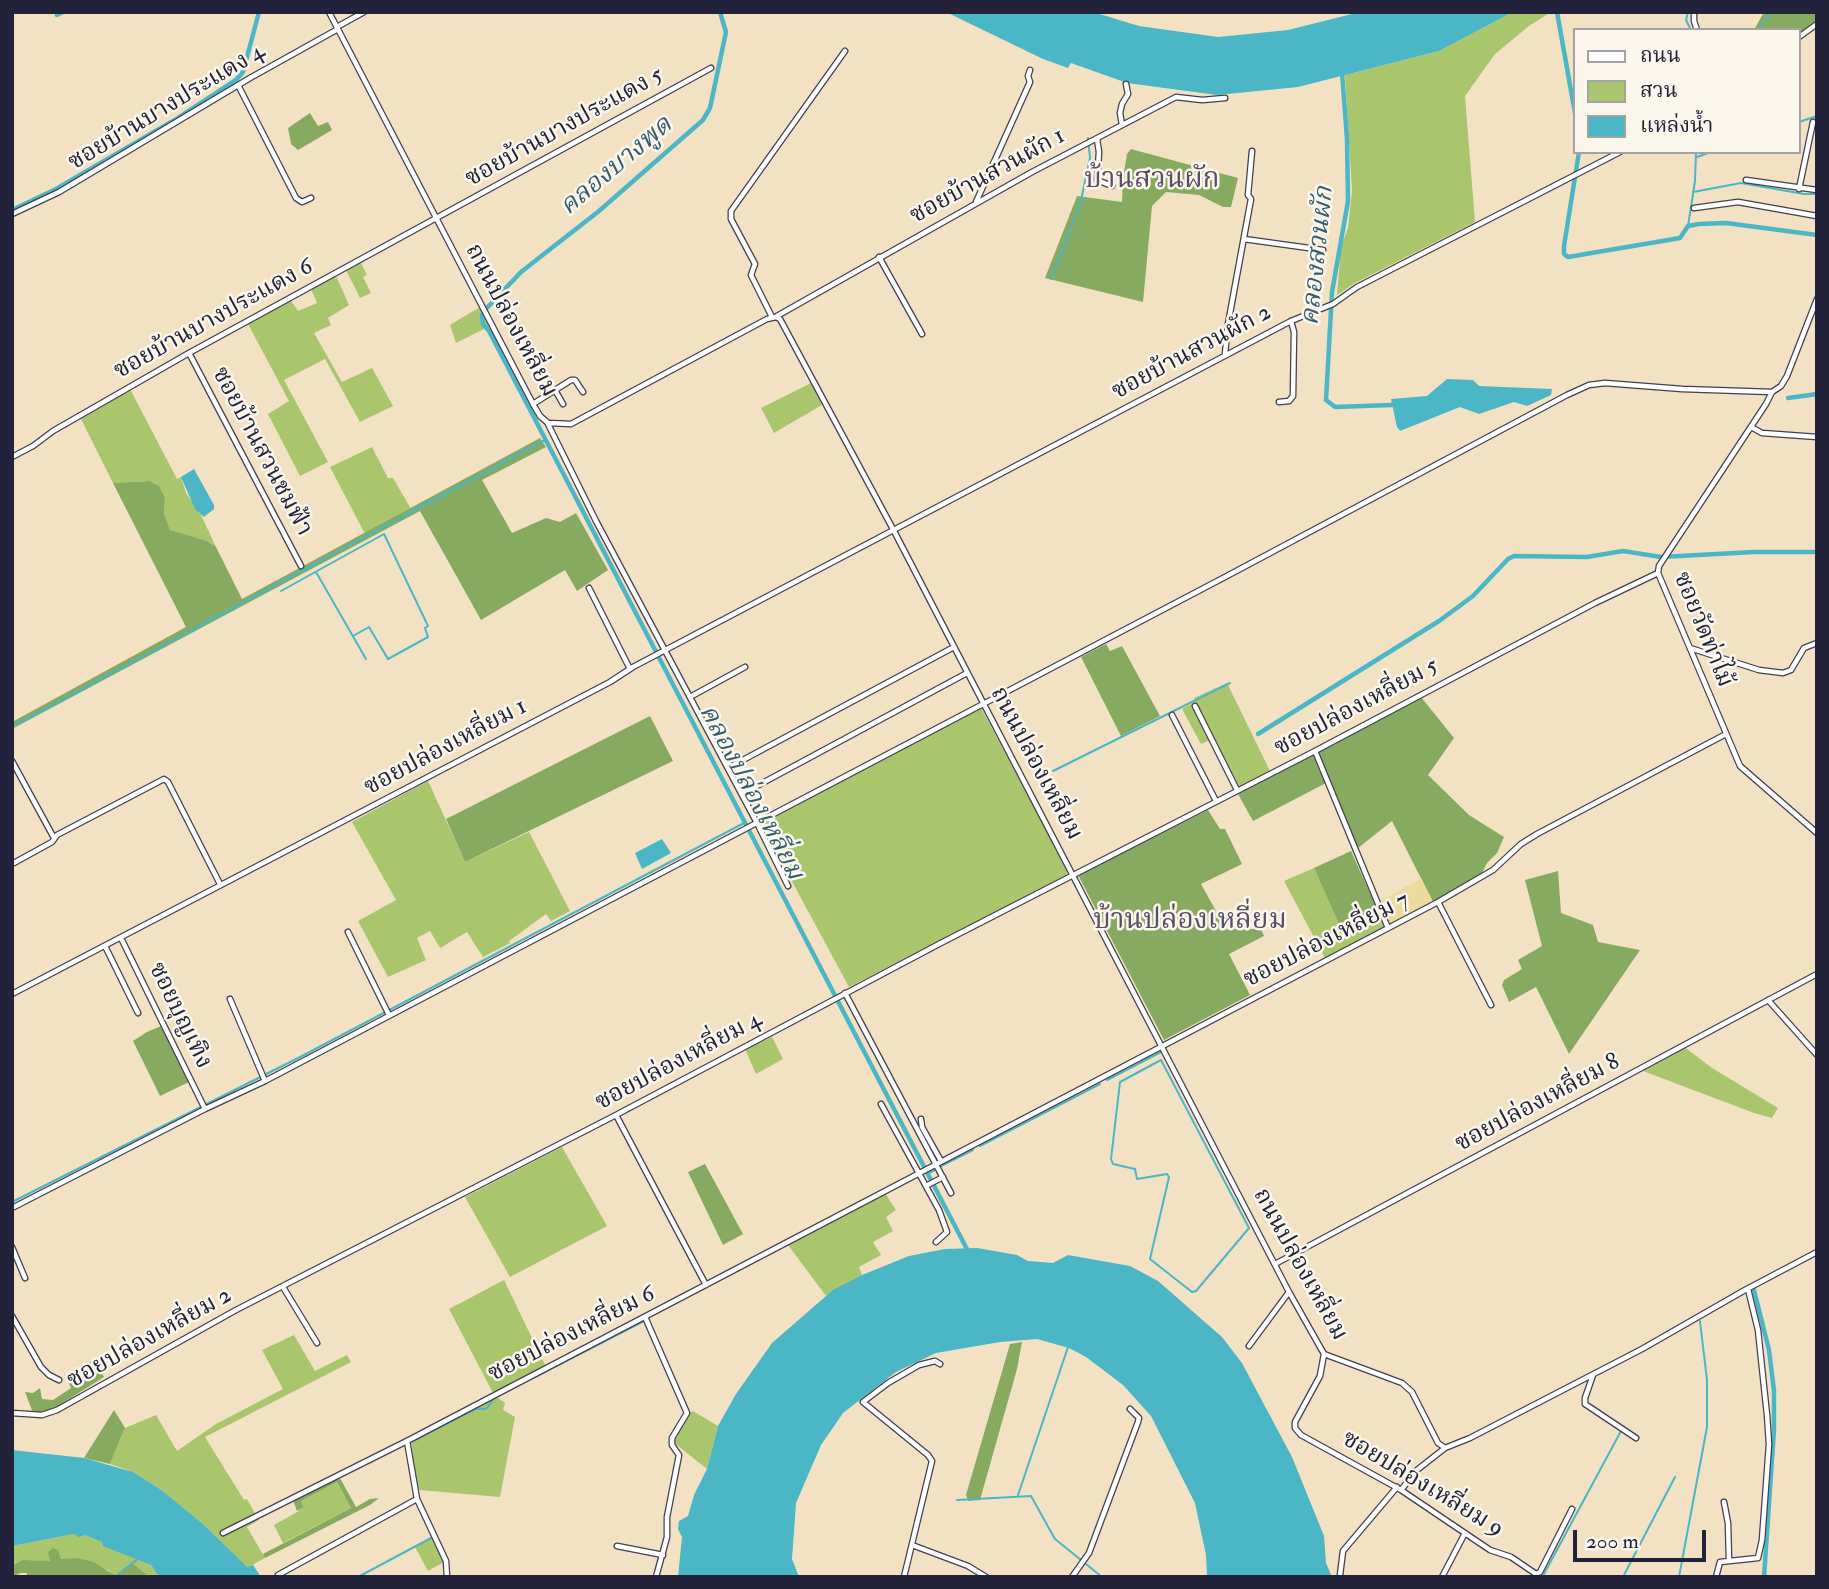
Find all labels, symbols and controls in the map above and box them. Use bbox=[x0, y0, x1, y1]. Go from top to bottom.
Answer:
legend bbox=[1574, 28, 1801, 154]
street label: ซอยบ้านบางประแดง 4 bbox=[64, 38, 270, 178]
text: ถนน bbox=[1640, 42, 1681, 69]
street label: ซอยบ้านบางประแดง 5 bbox=[461, 62, 669, 194]
text: สวน bbox=[1640, 77, 1678, 104]
water label: คลองบางพูด bbox=[554, 111, 680, 223]
text: แหล่งน้ำ bbox=[1640, 112, 1713, 139]
street label: ซอยบ้านสวนผัก 1 bbox=[906, 123, 1070, 231]
district label: บ้านสวนผัก bbox=[1084, 164, 1220, 198]
water label: คลองสวนผัก bbox=[1296, 185, 1342, 327]
street label: ถนนปล่องเหลี่ยม bbox=[457, 239, 563, 403]
street label: ซอยบ้านบางประแดง 6 bbox=[109, 253, 319, 387]
street label: ซอยบ้านสวนผัก 2 bbox=[1107, 299, 1277, 407]
street label: ซอยบ้านสวนชมฟ้า bbox=[204, 363, 318, 541]
street label: ซอยวัดท่าไม้ bbox=[1666, 568, 1738, 692]
street label: ซอยปล่องเหลี่ยม 5 bbox=[1270, 653, 1444, 763]
street label: ถนนปล่องเหลี่ยม bbox=[982, 682, 1088, 846]
street label: ซอยปล่องเหลี่ยม 1 bbox=[360, 693, 532, 803]
water label: คลองปล่องเหลี่ยม bbox=[691, 700, 809, 886]
street label: ซอยปล่องเหลี่ยม 7 bbox=[1239, 887, 1415, 995]
district label: บ้านปล่องเหลี่ยม bbox=[1093, 905, 1287, 939]
street label: ซอยบุญเทิง bbox=[141, 958, 217, 1074]
street label: ซอยปล่องเหลี่ยม 4 bbox=[591, 1006, 767, 1118]
street label: ซอยปล่องเหลี่ยม 8 bbox=[1451, 1048, 1625, 1160]
street label: ถนนปล่องเหลี่ยม bbox=[1245, 1184, 1353, 1346]
street label: ซอยปล่องเหลี่ยม 6 bbox=[484, 1281, 660, 1389]
street label: ซอยปล่องเหลี่ยม 2 bbox=[63, 1282, 237, 1396]
street label: ซอยปล่องเหลี่ยม 9 bbox=[1336, 1425, 1508, 1545]
scale bar bbox=[1577, 1516, 1710, 1560]
text: 200 m bbox=[1586, 1528, 1639, 1555]

